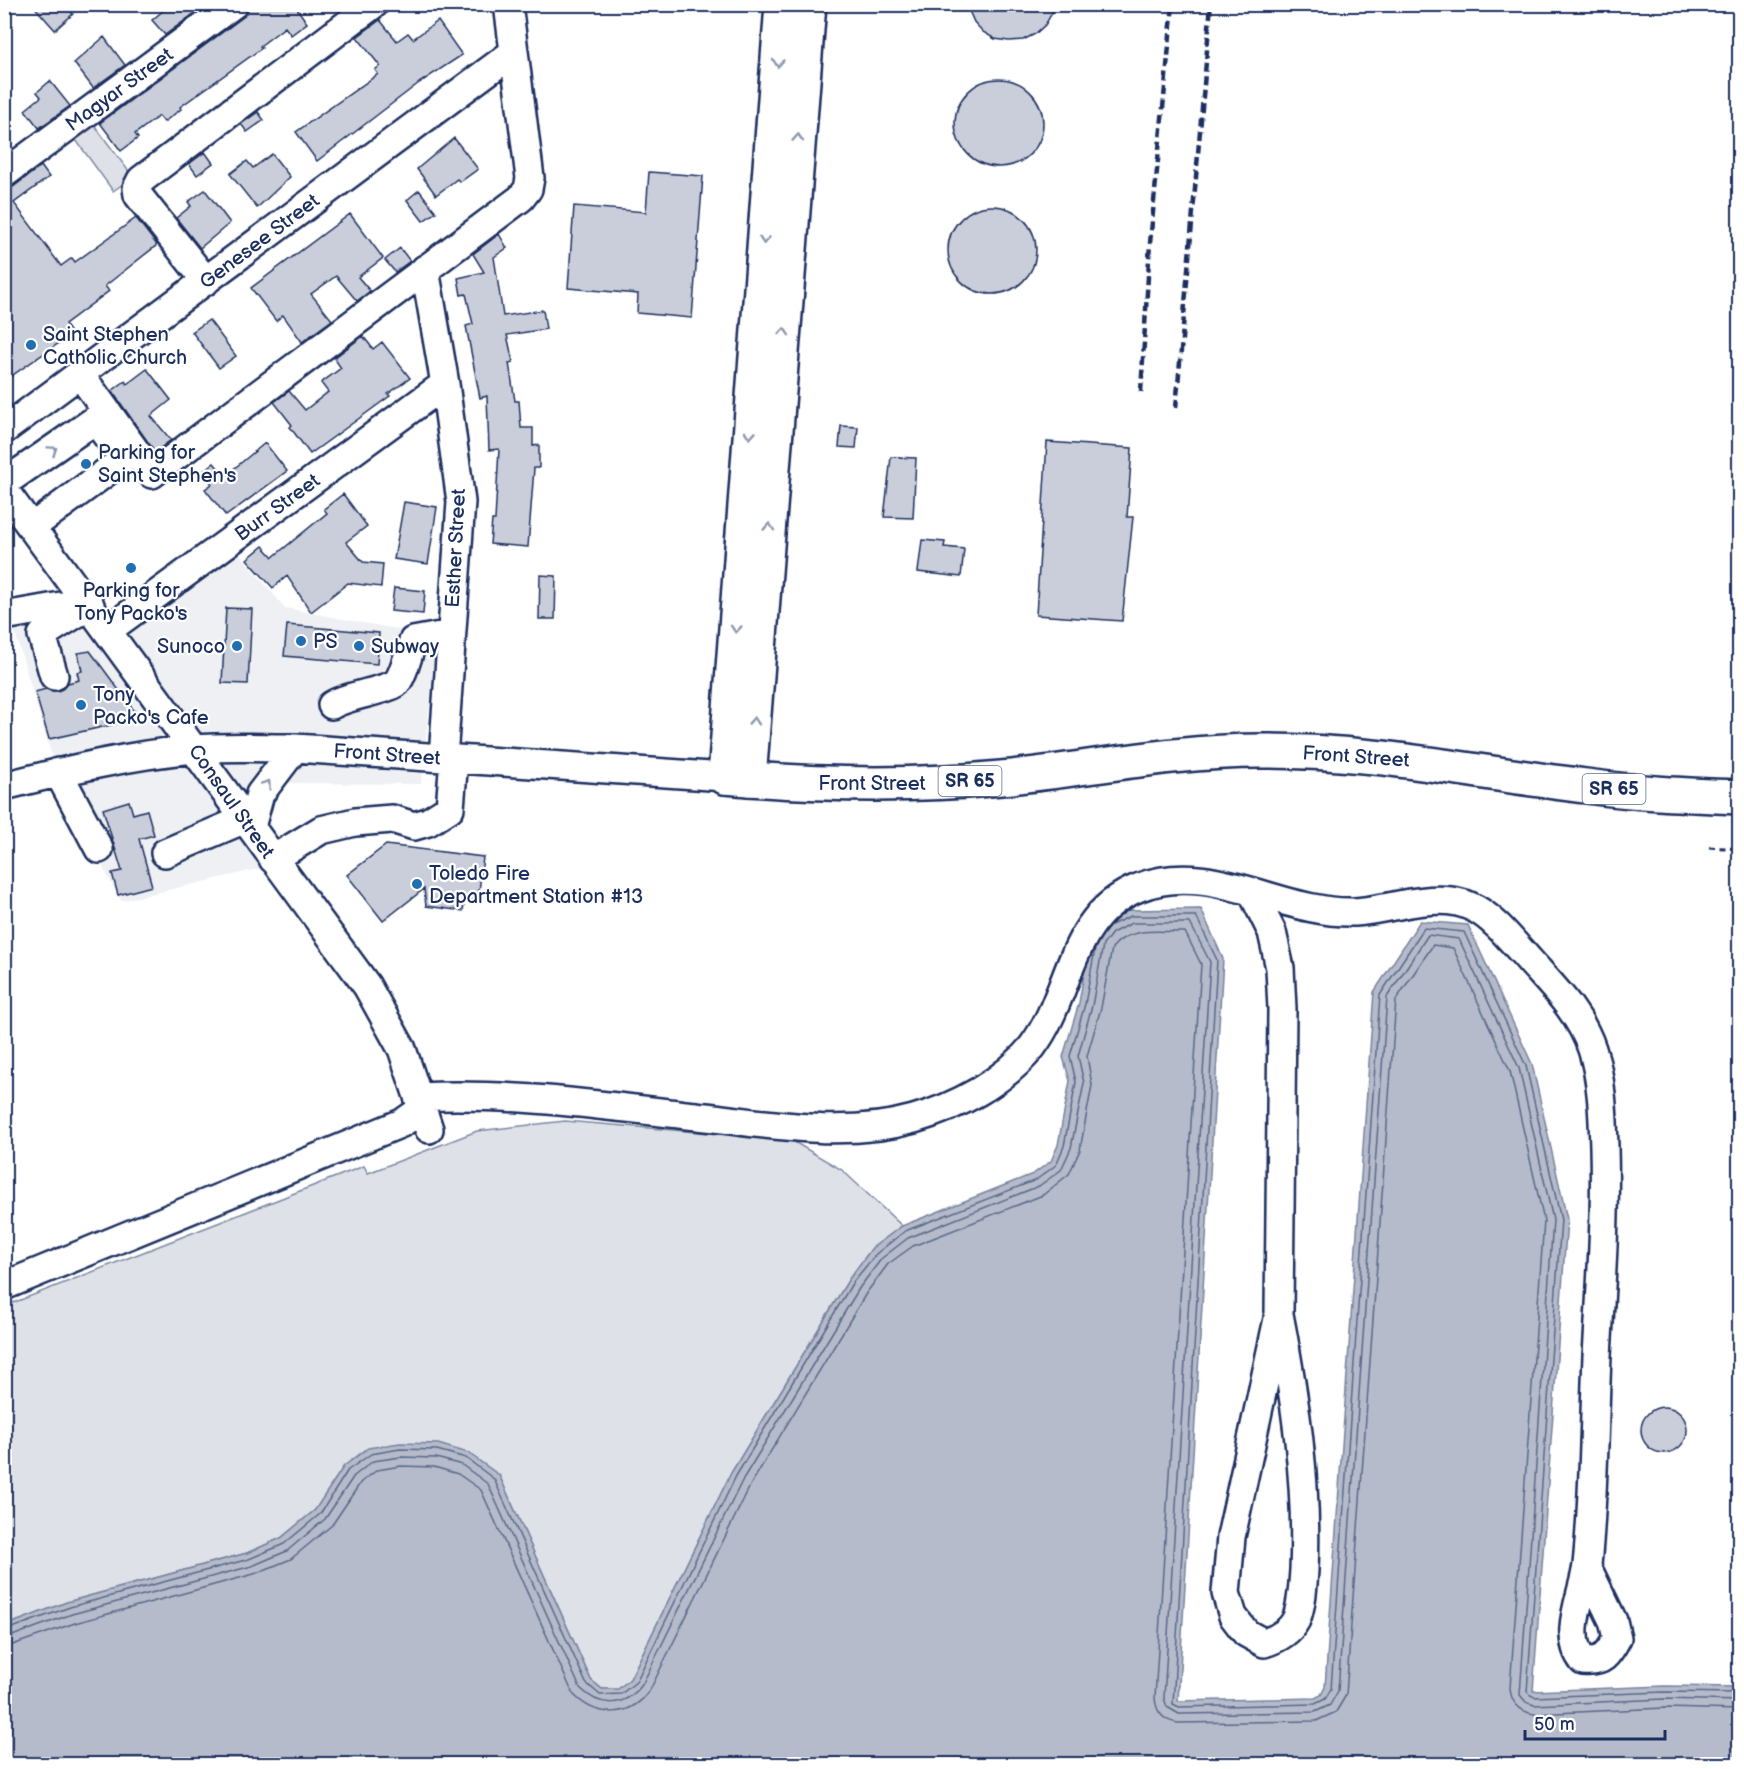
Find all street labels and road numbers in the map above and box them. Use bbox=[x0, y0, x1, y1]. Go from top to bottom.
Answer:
street label: Magyar Street bbox=[61, 43, 178, 137]
street label: Genesee Street bbox=[195, 189, 324, 295]
street label: Burr Street bbox=[230, 469, 325, 547]
street label: Esther Street bbox=[441, 488, 471, 608]
street label: Front Street bbox=[332, 739, 441, 771]
street label: Consaul Street bbox=[183, 740, 279, 863]
street label: Front Street bbox=[1301, 741, 1410, 773]
road number: SR 65 bbox=[938, 766, 1002, 796]
street label: Front Street bbox=[818, 772, 926, 796]
road number: SR 65 bbox=[1582, 774, 1646, 804]

